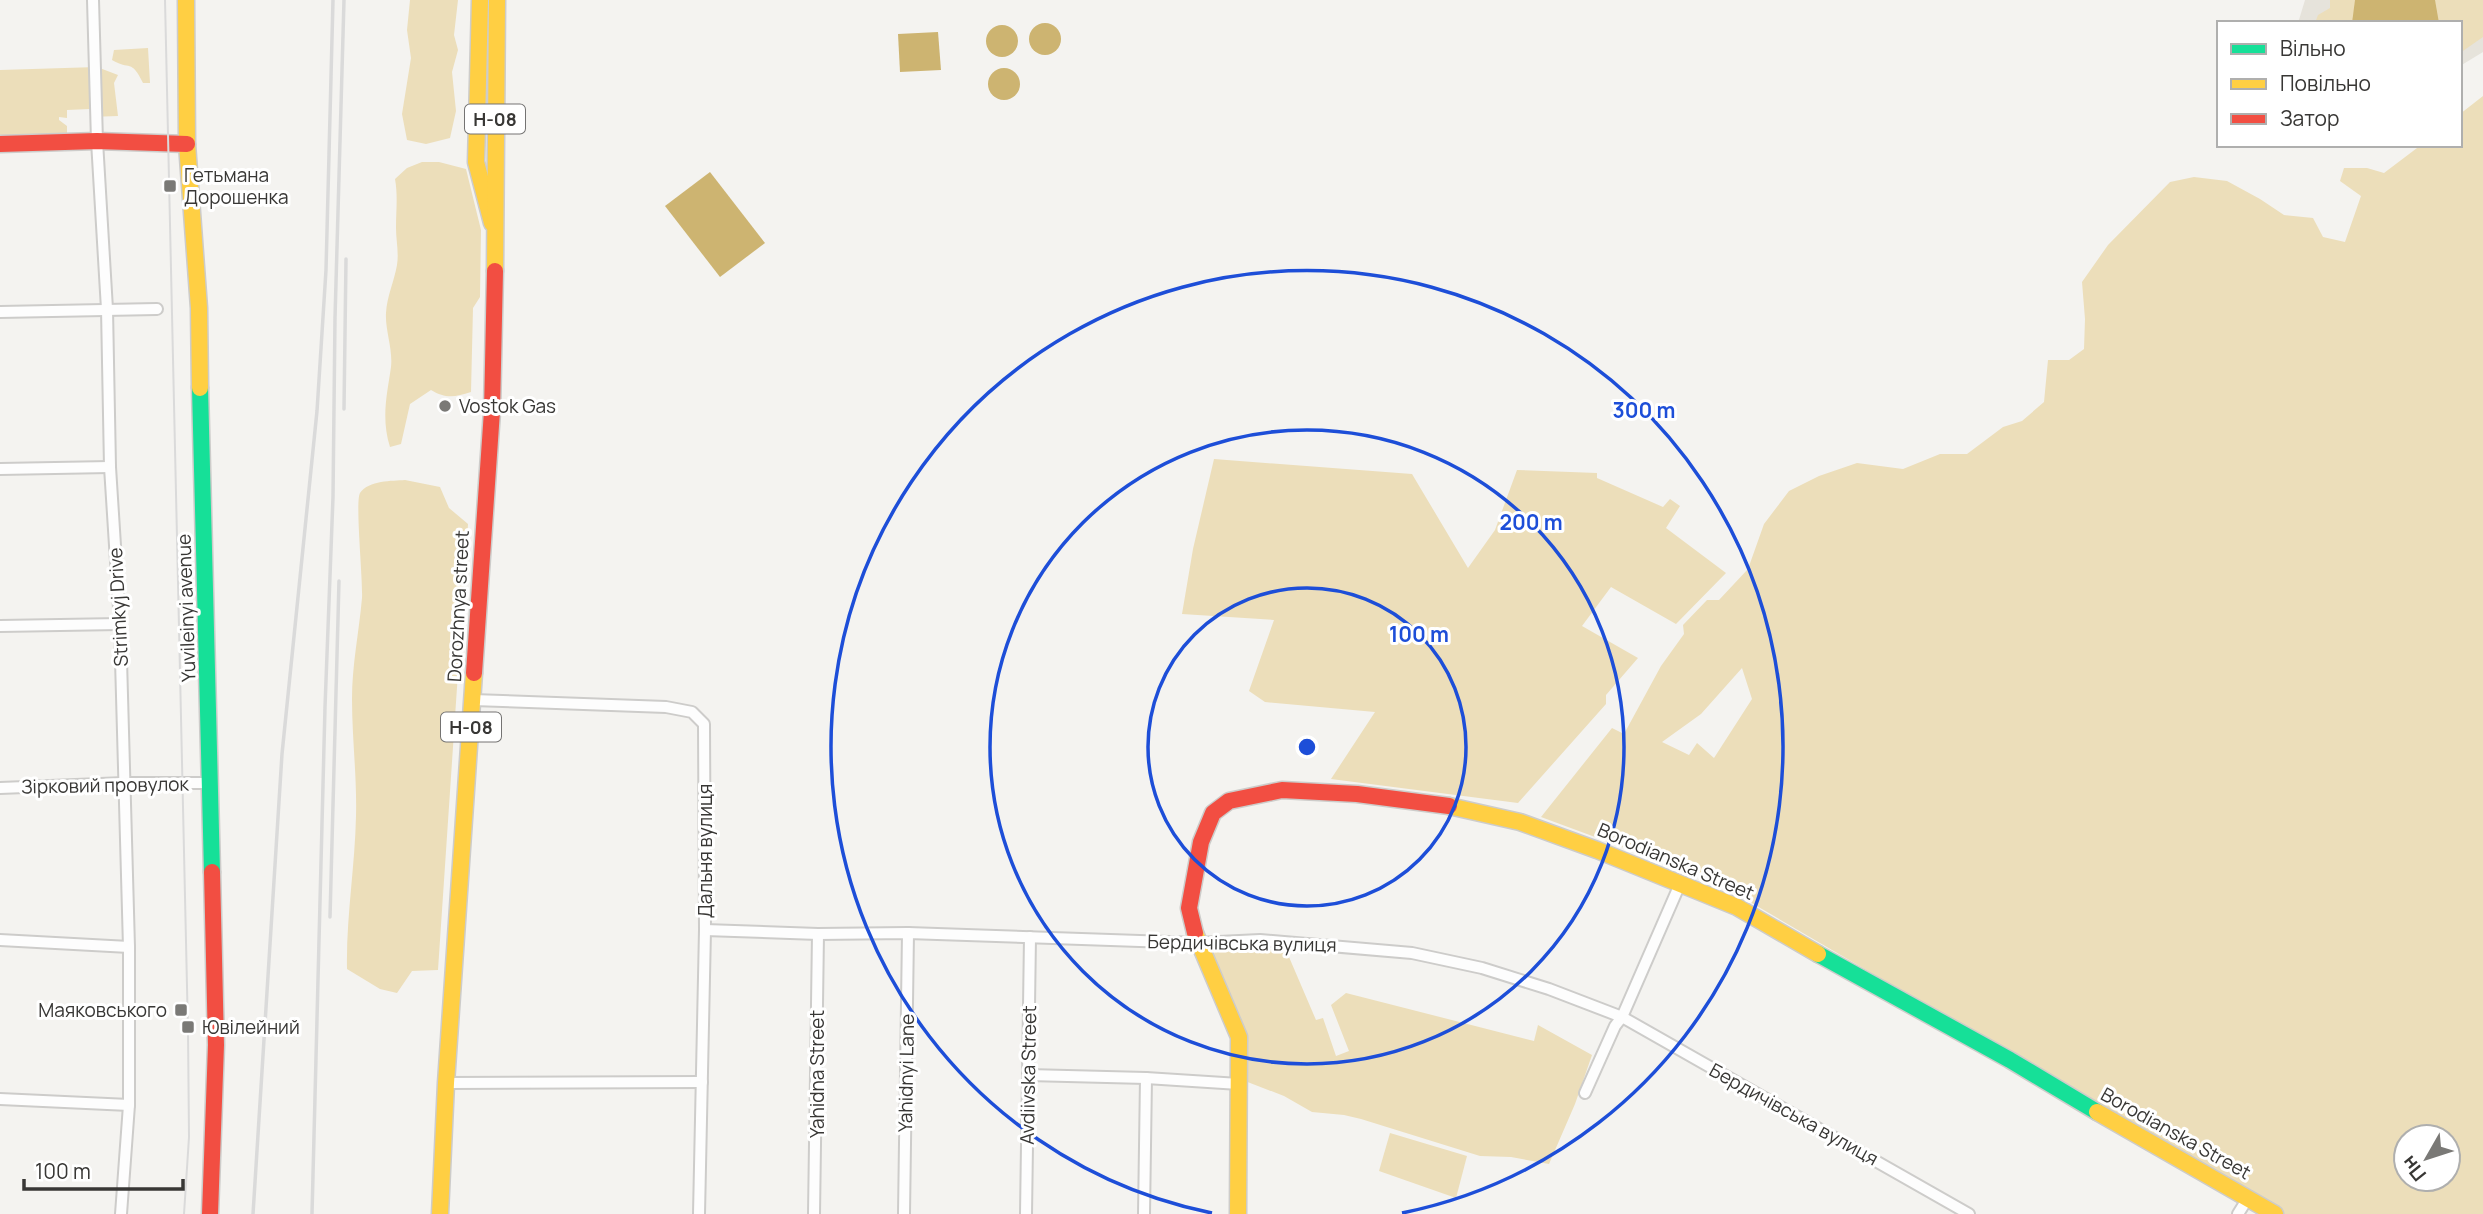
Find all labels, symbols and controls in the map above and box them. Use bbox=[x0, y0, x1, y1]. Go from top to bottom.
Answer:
legend bbox=[2217, 21, 2462, 147]
text: Вільно bbox=[2280, 34, 2346, 62]
text: Повільно bbox=[2280, 69, 2371, 97]
road number: Н-08 bbox=[465, 104, 525, 134]
text: Затор bbox=[2280, 104, 2339, 132]
place label: Гетьмана Дорошенка bbox=[184, 162, 288, 210]
marker: Гетьмана Дорошенка bbox=[162, 178, 178, 194]
place label: Vostok Gas bbox=[459, 393, 556, 419]
text: 300 m bbox=[1613, 396, 1675, 424]
marker: Vostok Gas bbox=[437, 398, 453, 414]
text: 200 m bbox=[1499, 508, 1563, 536]
street label: Dorozhnya street bbox=[441, 530, 475, 682]
street label: Yuvileinyi avenue bbox=[170, 533, 202, 683]
street label: Strimkyj Drive bbox=[102, 547, 134, 667]
text: 100 m bbox=[1389, 620, 1449, 648]
road number: Н-08 bbox=[441, 712, 501, 742]
centre of rings bbox=[1295, 735, 1319, 759]
street label: Зірковий провулок bbox=[21, 771, 190, 799]
street label: Дальня вулиця bbox=[692, 784, 718, 918]
street label: Borodianska Street bbox=[1594, 816, 1758, 906]
street label: Бердичівська вулиця bbox=[1147, 928, 1337, 958]
place label: Маяковського bbox=[38, 997, 167, 1023]
marker: Маяковського bbox=[173, 1002, 189, 1018]
street label: Avdiivska Street bbox=[1014, 1005, 1042, 1145]
street label: Yahidna Street bbox=[804, 1010, 830, 1138]
place label: Ювілейний bbox=[202, 1014, 300, 1040]
street label: Yahidnyi Lane bbox=[892, 1014, 920, 1132]
marker: Ювілейний bbox=[180, 1019, 196, 1035]
street label: Бердичівська вулиця bbox=[1705, 1057, 1883, 1171]
street label: Borodianska Street bbox=[2096, 1081, 2256, 1185]
north arrow bbox=[2392, 1123, 2462, 1193]
scale bar bbox=[24, 1148, 184, 1192]
text: Пн bbox=[2396, 1151, 2432, 1187]
text: 100 m bbox=[35, 1157, 91, 1185]

